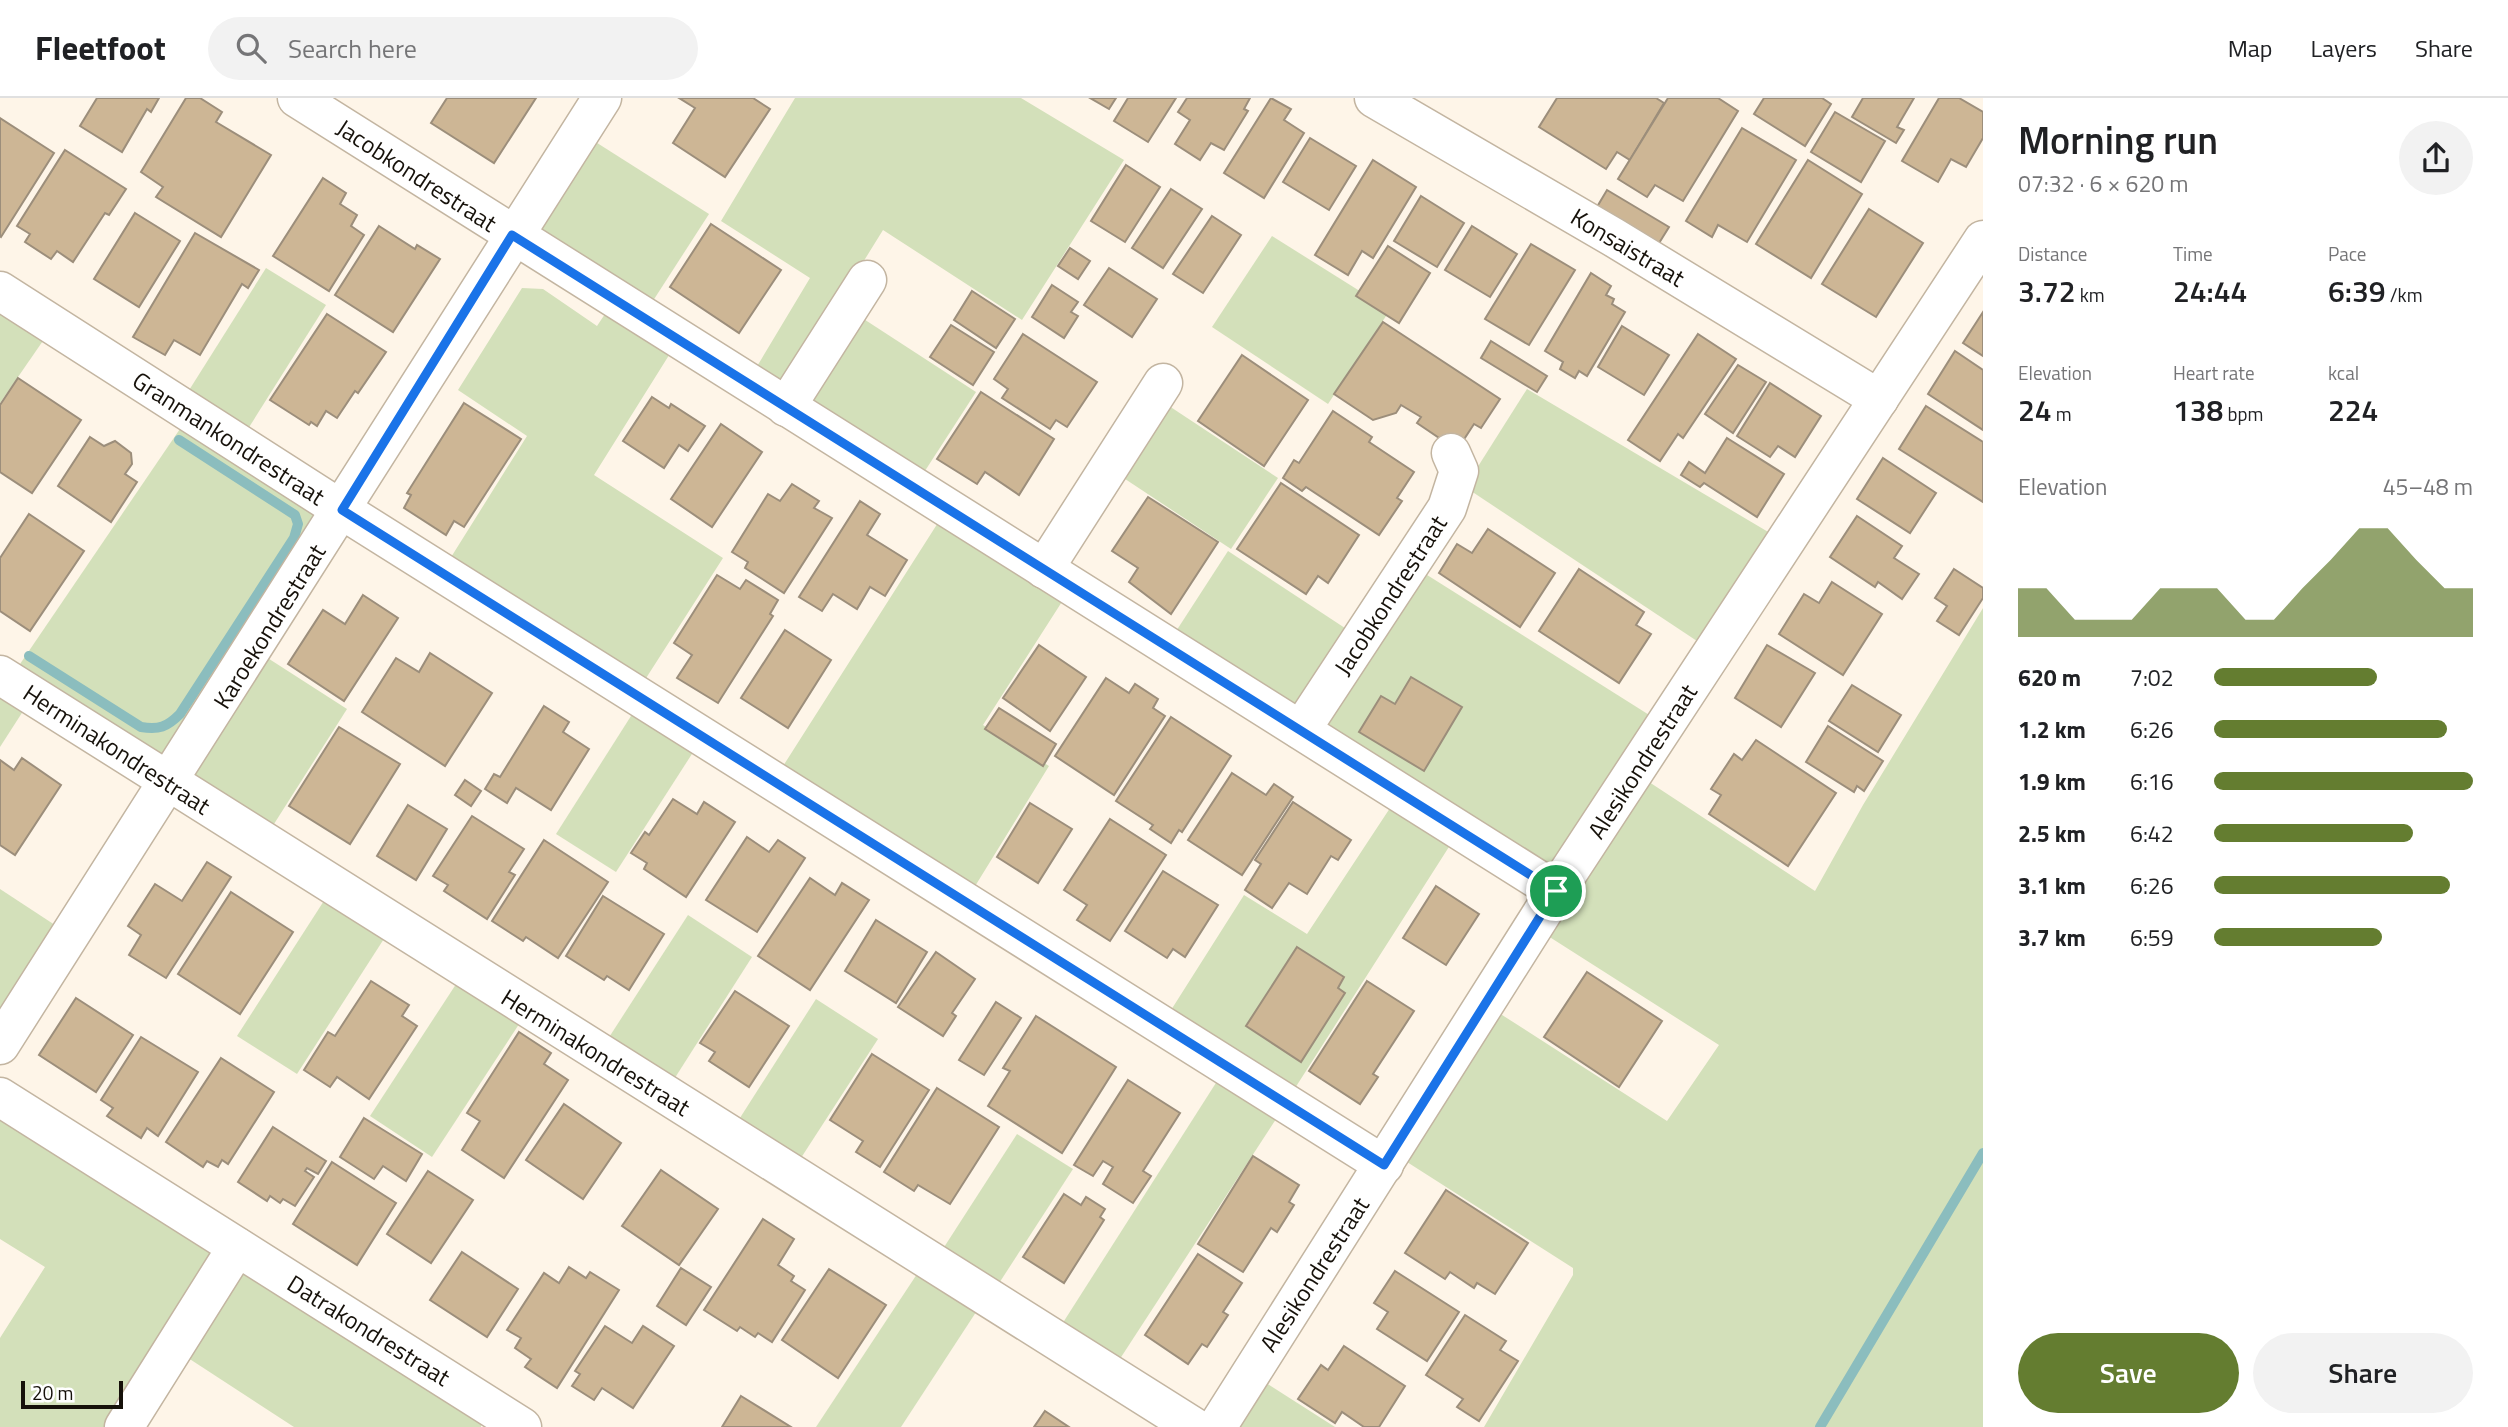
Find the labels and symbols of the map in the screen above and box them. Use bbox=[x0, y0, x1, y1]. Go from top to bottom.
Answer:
street label: Jacobkondrestraat bbox=[330, 110, 505, 241]
street label: Konsaistraat bbox=[1564, 199, 1692, 296]
street label: Granmankondrestraat bbox=[126, 362, 333, 514]
street label: Jacobkondrestraat bbox=[1325, 507, 1456, 682]
street label: Karoekondrestraat bbox=[204, 536, 335, 715]
street label: Herminakondrestraat bbox=[16, 675, 218, 823]
street label: Alesikondrestraat bbox=[1578, 676, 1706, 846]
pin bbox=[1526, 861, 1586, 921]
street label: Herminakondrestraat bbox=[495, 979, 698, 1125]
street label: Alesikondrestraat bbox=[1250, 1189, 1378, 1359]
street label: Datrakondrestraat bbox=[280, 1265, 458, 1395]
scale bar bbox=[21, 1378, 122, 1410]

